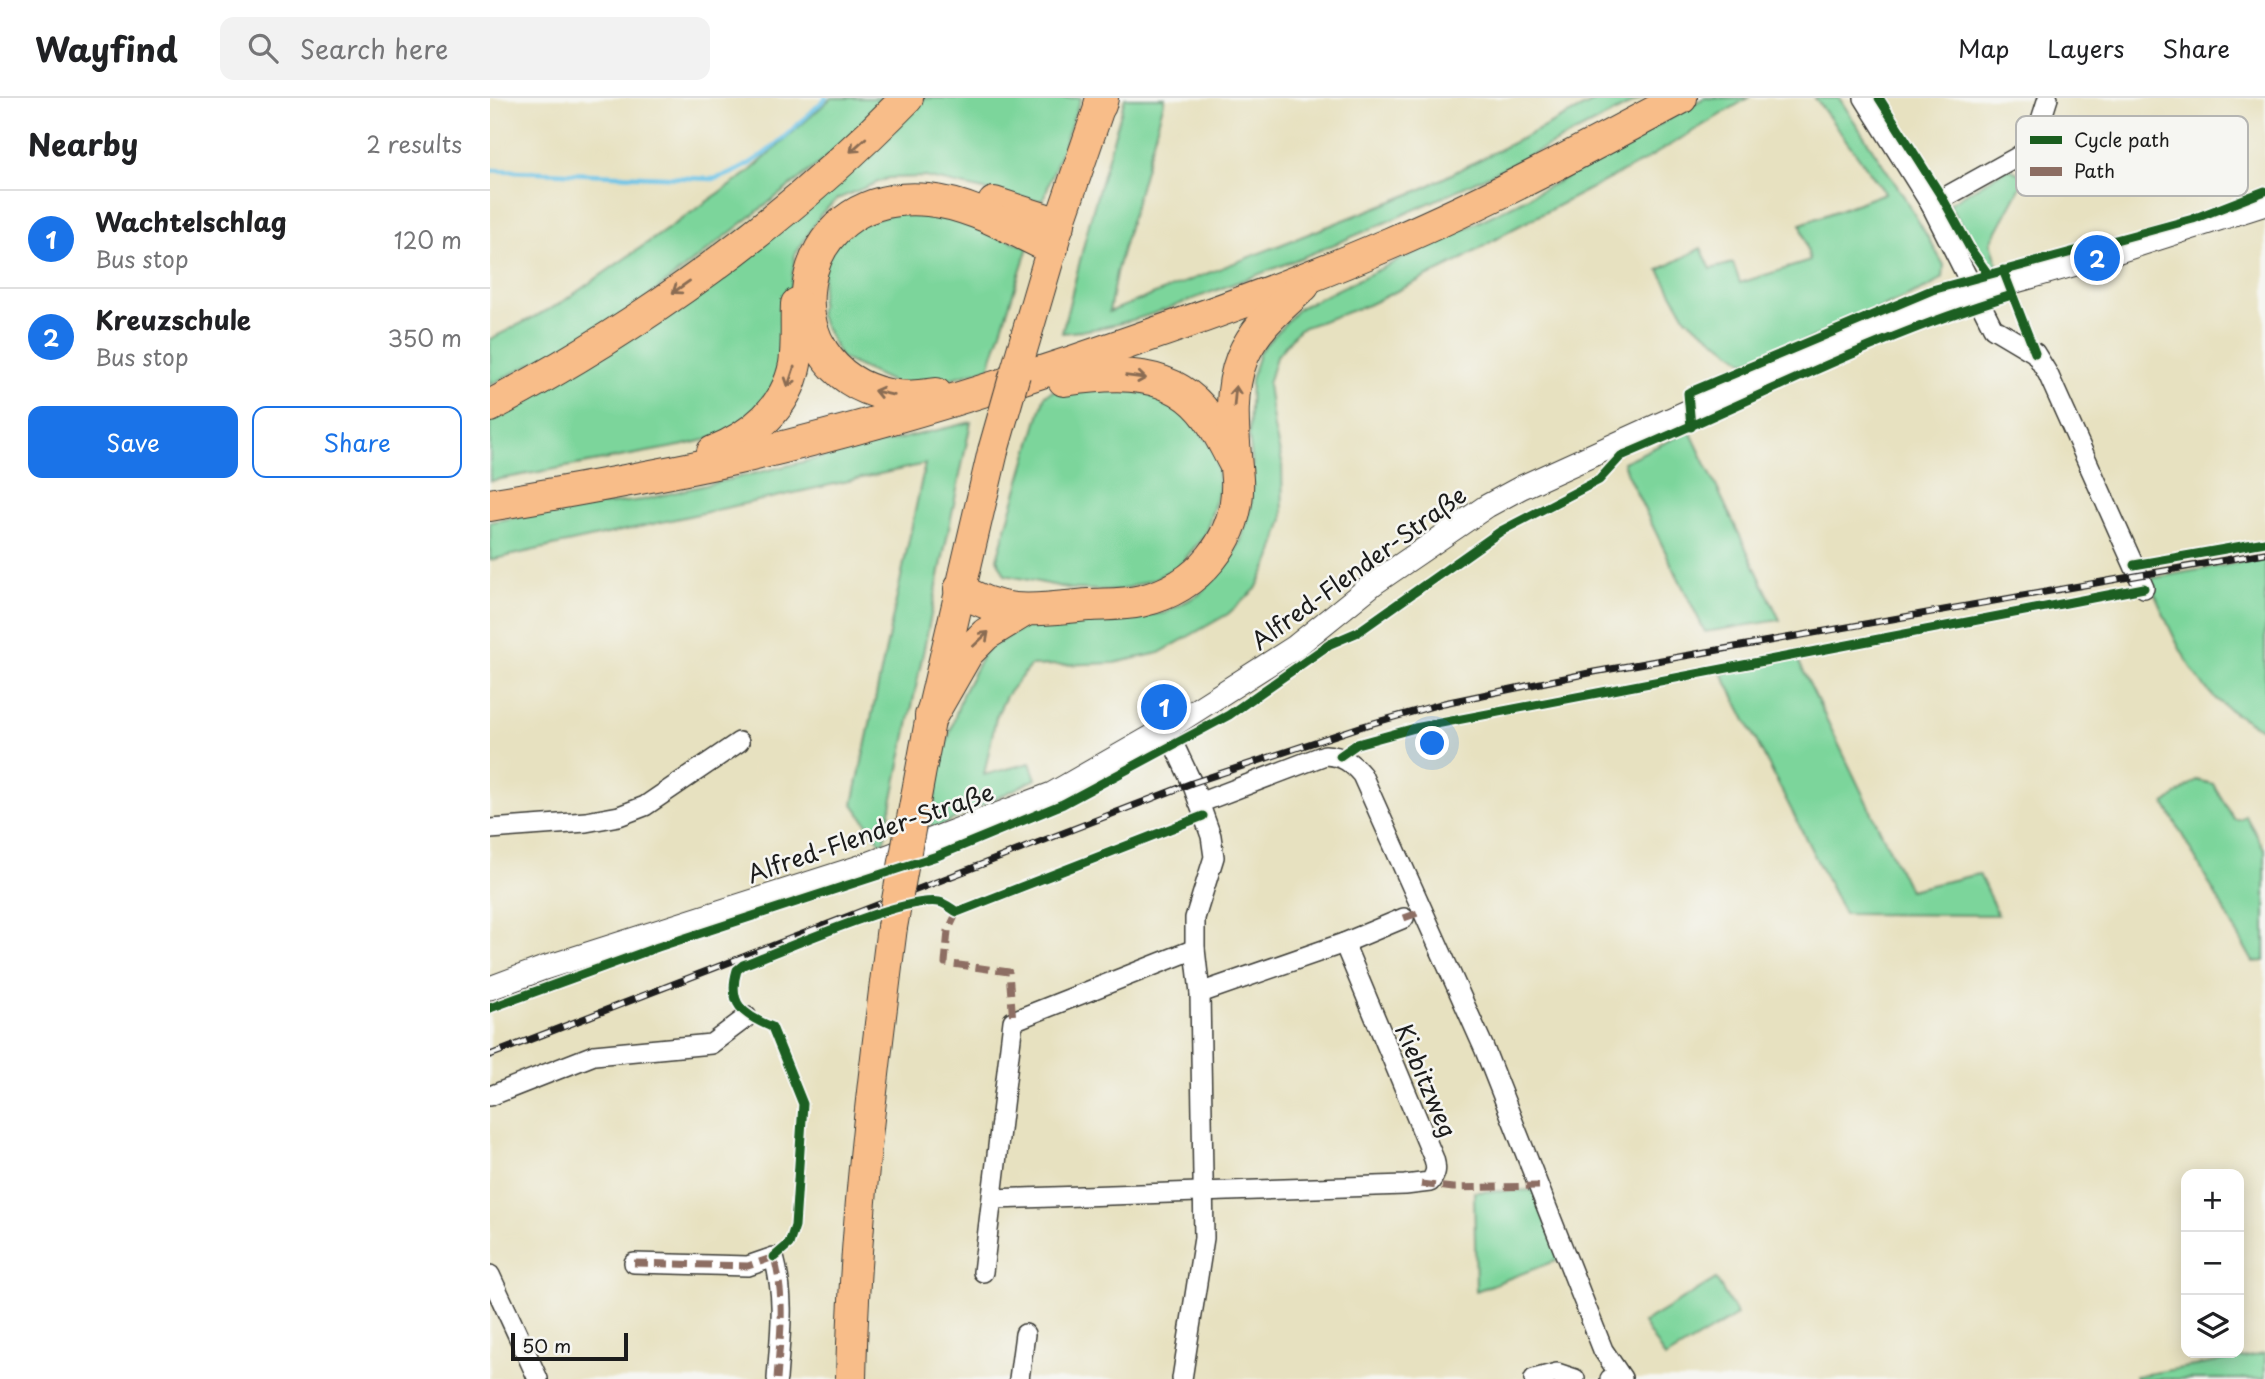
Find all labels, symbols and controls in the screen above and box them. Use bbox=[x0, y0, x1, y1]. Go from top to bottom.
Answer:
search box bbox=[220, 17, 710, 80]
text: Wayfind bbox=[35, 23, 178, 73]
icon: search bbox=[244, 29, 282, 67]
text: Search here bbox=[300, 29, 448, 68]
text: Map bbox=[1958, 30, 2009, 66]
text: Layers bbox=[2047, 30, 2124, 66]
text: Share bbox=[2162, 30, 2230, 66]
legend bbox=[2016, 116, 2248, 196]
text: Nearby bbox=[28, 121, 138, 166]
text: Cycle path bbox=[2074, 125, 2170, 153]
text: 2 results bbox=[366, 126, 462, 161]
one-way arrow bbox=[849, 137, 867, 153]
text: Path bbox=[2074, 156, 2115, 184]
text: Wachtelschlag bbox=[95, 202, 287, 241]
text: 1 bbox=[46, 222, 57, 257]
text: 120 m bbox=[394, 222, 462, 257]
pin: 2 bbox=[2074, 232, 2120, 284]
text: Bus stop bbox=[95, 241, 189, 276]
one-way arrow bbox=[672, 280, 691, 294]
text: Kreuzschule bbox=[95, 300, 251, 339]
text: 2 bbox=[43, 320, 59, 355]
text: 350 m bbox=[387, 320, 462, 355]
text: Bus stop bbox=[95, 339, 189, 374]
one-way arrow bbox=[784, 366, 796, 388]
one-way arrow bbox=[1125, 370, 1147, 383]
one-way arrow bbox=[1229, 385, 1242, 407]
one-way arrow bbox=[873, 386, 896, 399]
button: Save bbox=[28, 406, 238, 478]
button: Share bbox=[252, 406, 462, 478]
street label: Alfred-Flender-Straße bbox=[1243, 476, 1473, 658]
one-way arrow bbox=[972, 631, 989, 648]
pin: 1 bbox=[1141, 681, 1187, 733]
your location bbox=[1415, 726, 1449, 760]
street label: Alfred-Flender-Straße bbox=[742, 773, 998, 891]
street label: Kiebitzweg bbox=[1387, 1017, 1467, 1143]
map controls bbox=[2181, 1169, 2244, 1358]
button: + bbox=[2181, 1169, 2244, 1232]
button: − bbox=[2181, 1232, 2244, 1295]
button: layers bbox=[2181, 1295, 2244, 1358]
scale bar bbox=[511, 1330, 628, 1362]
text: 50 m bbox=[522, 1331, 571, 1359]

